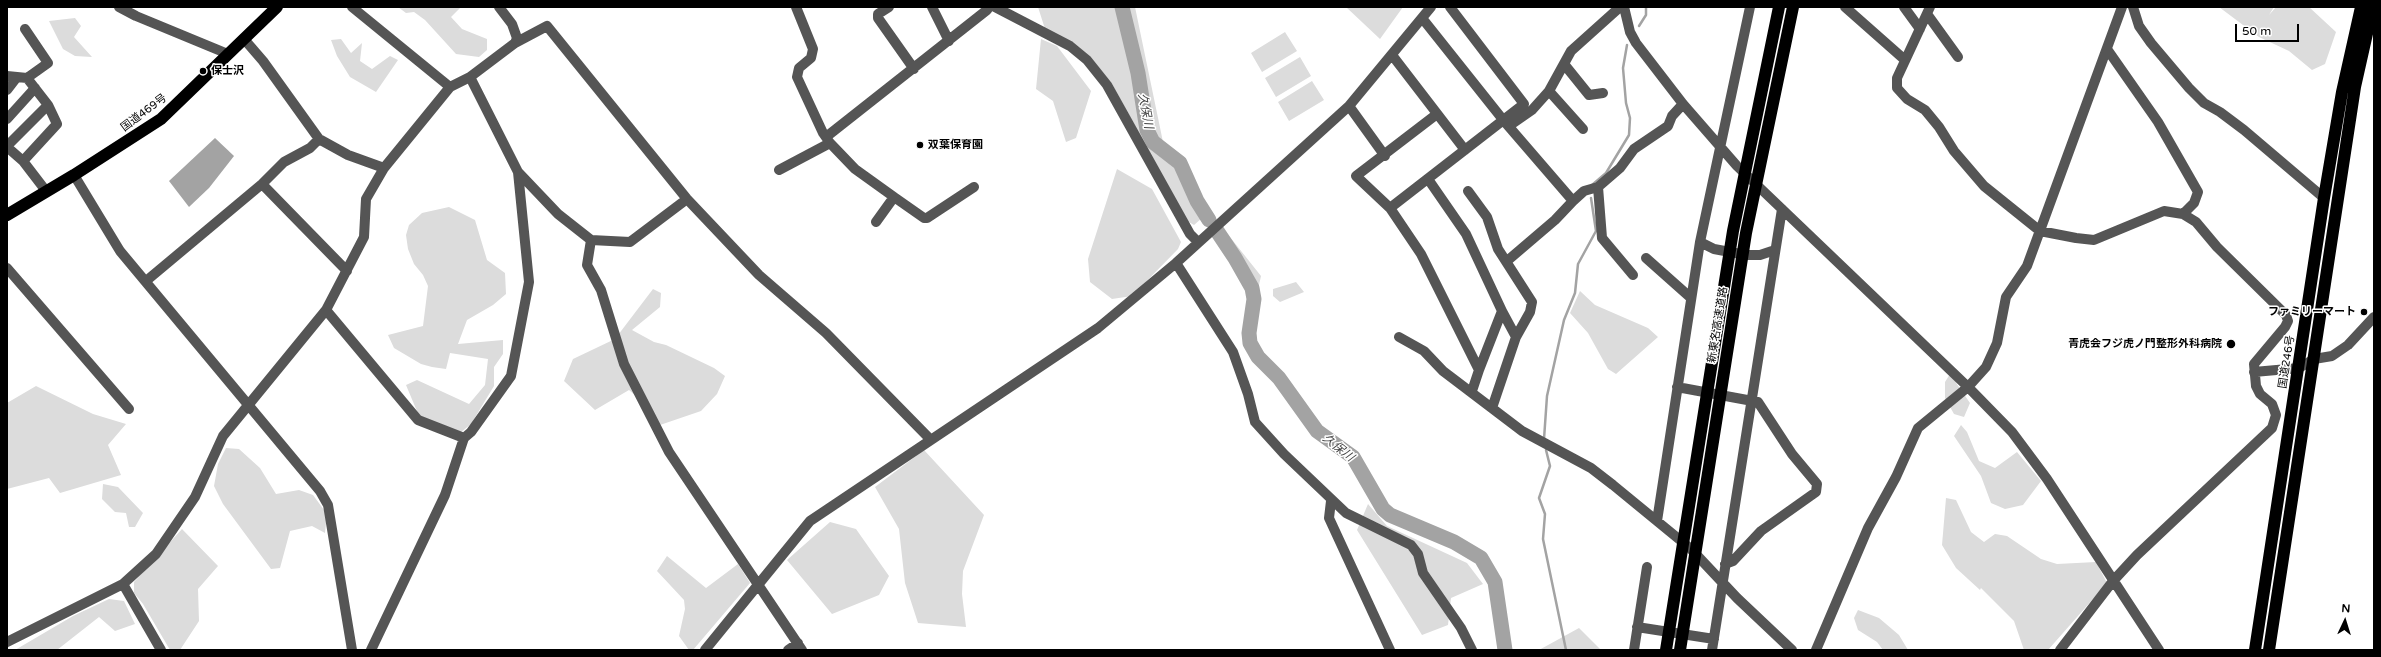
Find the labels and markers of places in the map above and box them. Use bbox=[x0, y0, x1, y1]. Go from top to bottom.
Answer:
place label: 保士沢 bbox=[211, 64, 244, 78]
marker: 保士沢 bbox=[198, 66, 208, 76]
place label: 双葉保育園 bbox=[928, 138, 983, 152]
marker: 双葉保育園 bbox=[915, 140, 925, 150]
place label: ファミリーマート bbox=[2268, 305, 2356, 319]
marker: ファミリーマート bbox=[2359, 307, 2369, 317]
place label: 青虎会フジ虎ノ門整形外科病院 bbox=[2068, 337, 2222, 351]
marker: 青虎会フジ虎ノ門整形外科病院 bbox=[2225, 338, 2237, 350]

